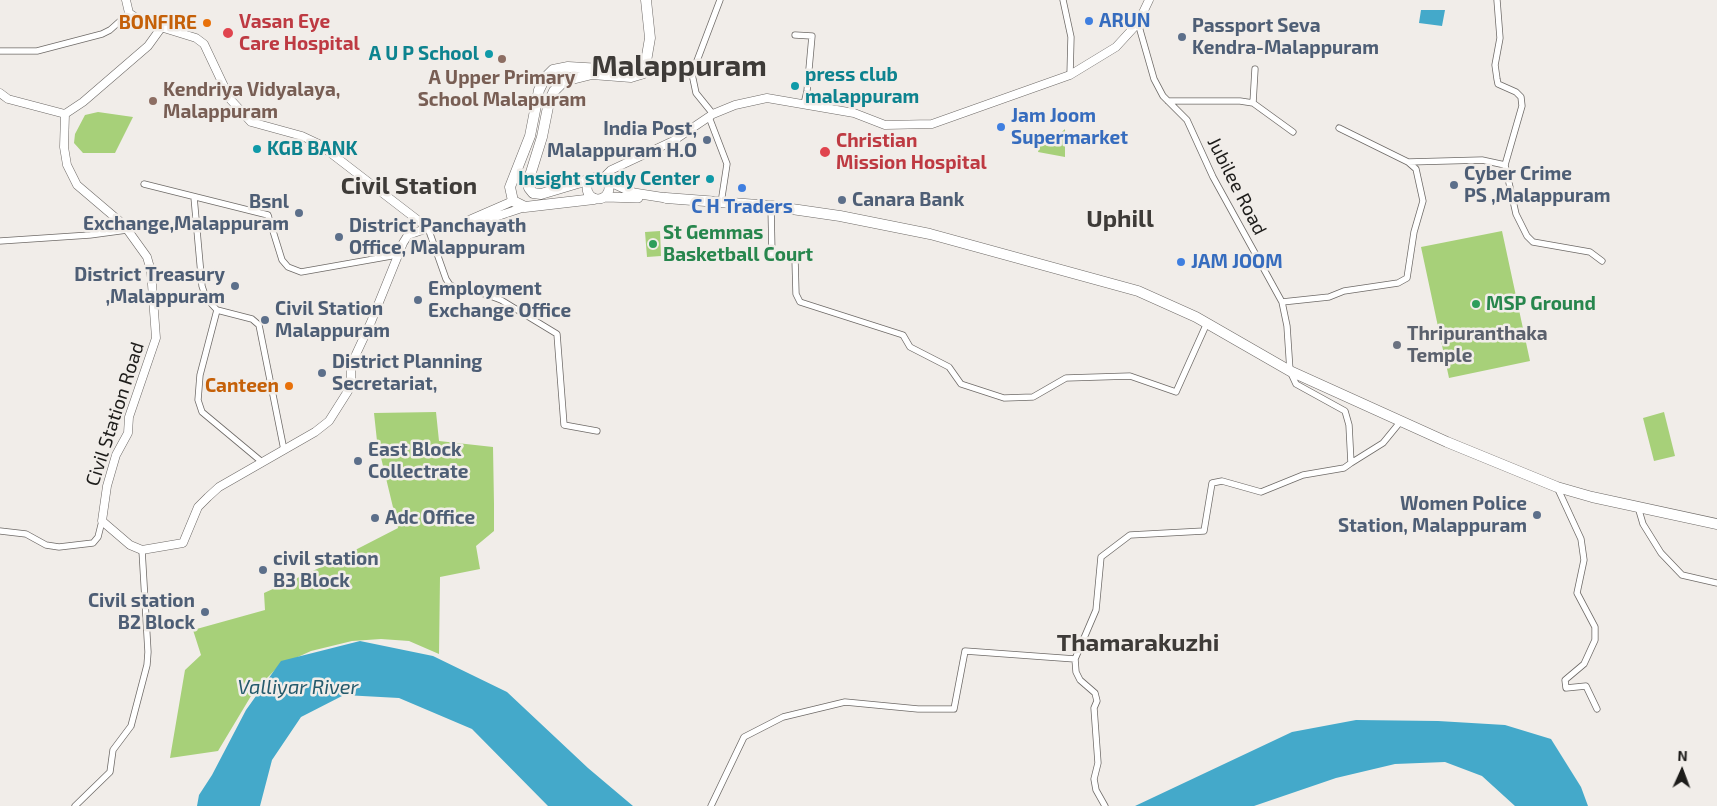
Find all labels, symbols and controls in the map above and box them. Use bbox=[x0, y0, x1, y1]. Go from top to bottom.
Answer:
place label: ARUN bbox=[1099, 10, 1150, 32]
place label: Vasan Eye Care Hospital bbox=[239, 11, 360, 55]
place label: BONFIRE bbox=[119, 12, 197, 34]
marker: ARUN bbox=[1083, 15, 1095, 27]
place label: Passport Seva Kendra-Malappuram bbox=[1192, 15, 1379, 59]
marker: BONFIRE bbox=[201, 17, 213, 29]
marker: Vasan Eye Care Hospital bbox=[221, 26, 235, 40]
marker: Passport Seva Kendra-Malappuram bbox=[1176, 31, 1188, 43]
place label: A U P School bbox=[369, 43, 479, 65]
marker: A U P School bbox=[483, 48, 495, 60]
district label: Malappuram bbox=[591, 49, 767, 83]
marker: A Upper Primary School Malapuram bbox=[496, 53, 508, 65]
place label: press club malappuram bbox=[805, 64, 919, 108]
place label: A Upper Primary School Malapuram bbox=[418, 67, 586, 111]
place label: Kendriya Vidyalaya, Malappuram bbox=[163, 79, 340, 123]
marker: press club malappuram bbox=[789, 80, 801, 92]
marker: Kendriya Vidyalaya, Malappuram bbox=[147, 95, 159, 107]
place label: Jam Joom Supermarket bbox=[1011, 105, 1128, 149]
place label: India Post, Malappuram H.O bbox=[547, 118, 697, 162]
marker: Jam Joom Supermarket bbox=[995, 121, 1007, 133]
place label: Christian Mission Hospital bbox=[836, 130, 987, 174]
street label: Jubilee Road bbox=[1203, 133, 1271, 239]
marker: India Post, Malappuram H.O bbox=[701, 134, 713, 146]
place label: KGB BANK bbox=[267, 138, 357, 160]
marker: KGB BANK bbox=[251, 143, 263, 155]
marker: Christian Mission Hospital bbox=[818, 145, 832, 159]
place label: Cyber Crime PS ,Malappuram bbox=[1464, 163, 1611, 207]
place label: Insight study Center bbox=[518, 168, 700, 190]
district label: Civil Station bbox=[341, 172, 477, 200]
marker: Insight study Center bbox=[704, 173, 716, 185]
marker: Cyber Crime PS ,Malappuram bbox=[1448, 179, 1460, 191]
marker: C H Traders bbox=[736, 182, 748, 194]
place label: Canara Bank bbox=[852, 189, 964, 211]
place label: Bsnl Exchange,Malappuram bbox=[83, 191, 289, 235]
marker: Canara Bank bbox=[836, 194, 848, 206]
place label: C H Traders bbox=[691, 196, 793, 218]
district label: Uphill bbox=[1086, 205, 1154, 233]
marker: Bsnl Exchange,Malappuram bbox=[293, 207, 305, 219]
place label: District Panchayath Office, Malappuram bbox=[349, 215, 526, 259]
place label: St Gemmas Basketball Court bbox=[663, 222, 813, 266]
marker: District Panchayath Office, Malappuram bbox=[333, 231, 345, 243]
marker: St Gemmas Basketball Court bbox=[647, 238, 659, 250]
place label: JAM JOOM bbox=[1191, 251, 1283, 273]
marker: JAM JOOM bbox=[1175, 256, 1187, 268]
place label: District Treasury ,Malappuram bbox=[74, 264, 225, 308]
place label: Employment Exchange Office bbox=[428, 278, 571, 322]
marker: District Treasury ,Malappuram bbox=[229, 280, 241, 292]
place label: MSP Ground bbox=[1486, 293, 1596, 315]
marker: Employment Exchange Office bbox=[412, 294, 424, 306]
place label: Civil Station Malappuram bbox=[275, 298, 390, 342]
marker: MSP Ground bbox=[1470, 298, 1482, 310]
marker: Civil Station Malappuram bbox=[259, 314, 271, 326]
place label: Thripuranthaka Temple bbox=[1407, 323, 1548, 367]
street label: Civil Station Road bbox=[81, 339, 149, 489]
marker: Thripuranthaka Temple bbox=[1391, 339, 1403, 351]
place label: District Planning Secretariat, bbox=[332, 351, 482, 395]
marker: District Planning Secretariat, bbox=[316, 367, 328, 379]
place label: Canteen bbox=[205, 375, 279, 397]
marker: Canteen bbox=[283, 380, 295, 392]
place label: East Block Collectrate bbox=[368, 439, 468, 483]
marker: East Block Collectrate bbox=[352, 455, 364, 467]
place label: Women Police Station, Malappuram bbox=[1338, 493, 1527, 537]
place label: Adc Office bbox=[385, 507, 475, 529]
marker: Women Police Station, Malappuram bbox=[1531, 509, 1543, 521]
marker: Adc Office bbox=[369, 512, 381, 524]
place label: civil station B3 Block bbox=[273, 548, 379, 592]
marker: civil station B3 Block bbox=[257, 564, 269, 576]
place label: Civil station B2 Block bbox=[88, 590, 195, 634]
marker: Civil station B2 Block bbox=[199, 606, 211, 618]
district label: Thamarakuzhi bbox=[1057, 629, 1219, 657]
water label: Valliyar River bbox=[238, 675, 358, 699]
north arrow bbox=[1657, 746, 1707, 796]
text: N bbox=[1677, 747, 1688, 764]

